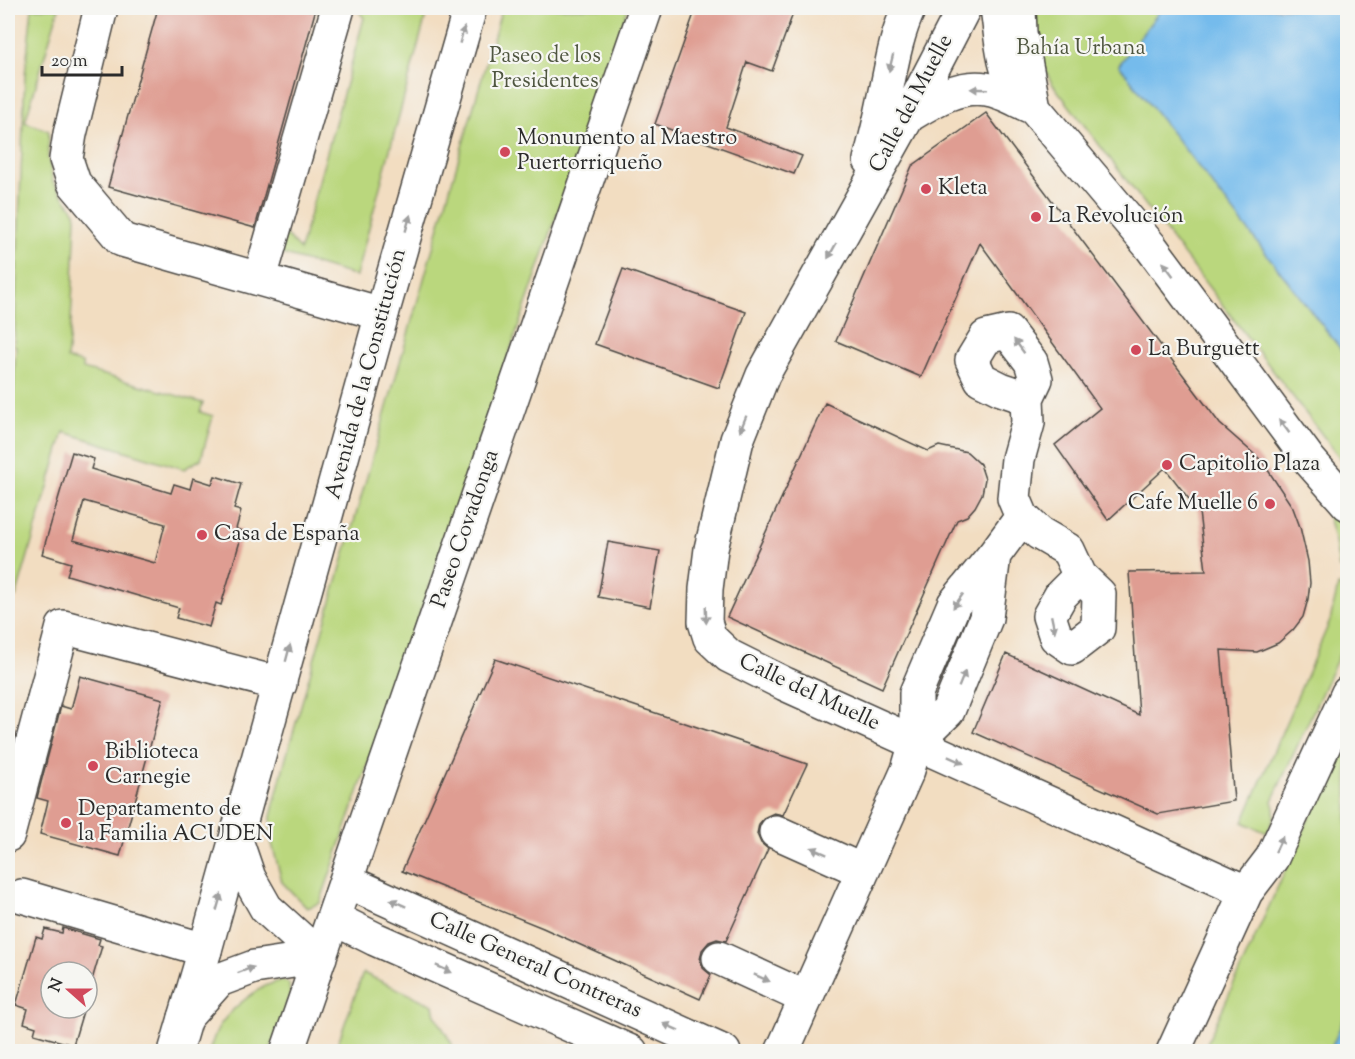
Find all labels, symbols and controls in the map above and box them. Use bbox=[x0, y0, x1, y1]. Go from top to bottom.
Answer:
one-way arrow bbox=[458, 26, 467, 44]
street label: Calle del Muelle bbox=[862, 29, 962, 179]
park label: Bahía Urbana bbox=[1016, 33, 1146, 65]
scale bar bbox=[42, 39, 122, 77]
park label: Paseo de los Presidentes bbox=[489, 41, 601, 98]
text: 20 m bbox=[51, 49, 88, 75]
one-way arrow bbox=[885, 54, 895, 72]
one-way arrow bbox=[970, 84, 989, 94]
place label: Monumento al Maestro Puertorriqueño bbox=[517, 123, 737, 180]
marker: Monumento al Maestro Puertorriqueño bbox=[498, 145, 512, 159]
place label: Kleta bbox=[938, 173, 988, 205]
marker: Kleta bbox=[919, 182, 933, 196]
place label: La Revolución bbox=[1048, 201, 1184, 233]
marker: La Revolución bbox=[1029, 210, 1043, 224]
one-way arrow bbox=[404, 213, 414, 232]
one-way arrow bbox=[827, 243, 837, 260]
street label: Avenida de la Constitución bbox=[318, 245, 416, 503]
one-way arrow bbox=[1162, 262, 1174, 277]
place label: La Burguett bbox=[1148, 334, 1260, 366]
one-way arrow bbox=[1013, 339, 1025, 354]
marker: La Burguett bbox=[1129, 343, 1143, 357]
one-way arrow bbox=[738, 416, 748, 434]
one-way arrow bbox=[1277, 418, 1290, 434]
street label: Paseo Covadonga bbox=[424, 445, 508, 613]
place label: Capitolio Plaza bbox=[1179, 449, 1320, 481]
marker: Capitolio Plaza bbox=[1160, 458, 1174, 472]
place label: Cafe Muelle 6 bbox=[1128, 488, 1258, 520]
marker: Cafe Muelle 6 bbox=[1263, 497, 1277, 511]
place label: Casa de España bbox=[214, 519, 360, 551]
marker: Casa de España bbox=[195, 528, 209, 542]
one-way arrow bbox=[952, 592, 964, 608]
one-way arrow bbox=[701, 605, 710, 624]
one-way arrow bbox=[1049, 615, 1058, 634]
one-way arrow bbox=[284, 644, 293, 662]
street label: Calle del Muelle bbox=[733, 646, 885, 740]
one-way arrow bbox=[957, 670, 967, 688]
place label: Biblioteca Carnegie bbox=[105, 737, 199, 794]
one-way arrow bbox=[947, 756, 965, 766]
marker: Biblioteca Carnegie bbox=[86, 759, 100, 773]
place label: Departamento de la Familia ACUDEN bbox=[78, 794, 273, 851]
marker: Departamento de la Familia ACUDEN bbox=[59, 816, 73, 830]
one-way arrow bbox=[1274, 836, 1283, 853]
one-way arrow bbox=[811, 847, 828, 856]
one-way arrow bbox=[215, 892, 224, 910]
one-way arrow bbox=[389, 899, 406, 908]
street label: Calle General Contreras bbox=[423, 905, 647, 1027]
north arrow bbox=[39, 960, 99, 1020]
one-way arrow bbox=[435, 964, 453, 974]
one-way arrow bbox=[237, 965, 255, 975]
one-way arrow bbox=[754, 973, 772, 983]
text: N bbox=[44, 975, 70, 996]
one-way arrow bbox=[663, 1023, 680, 1032]

